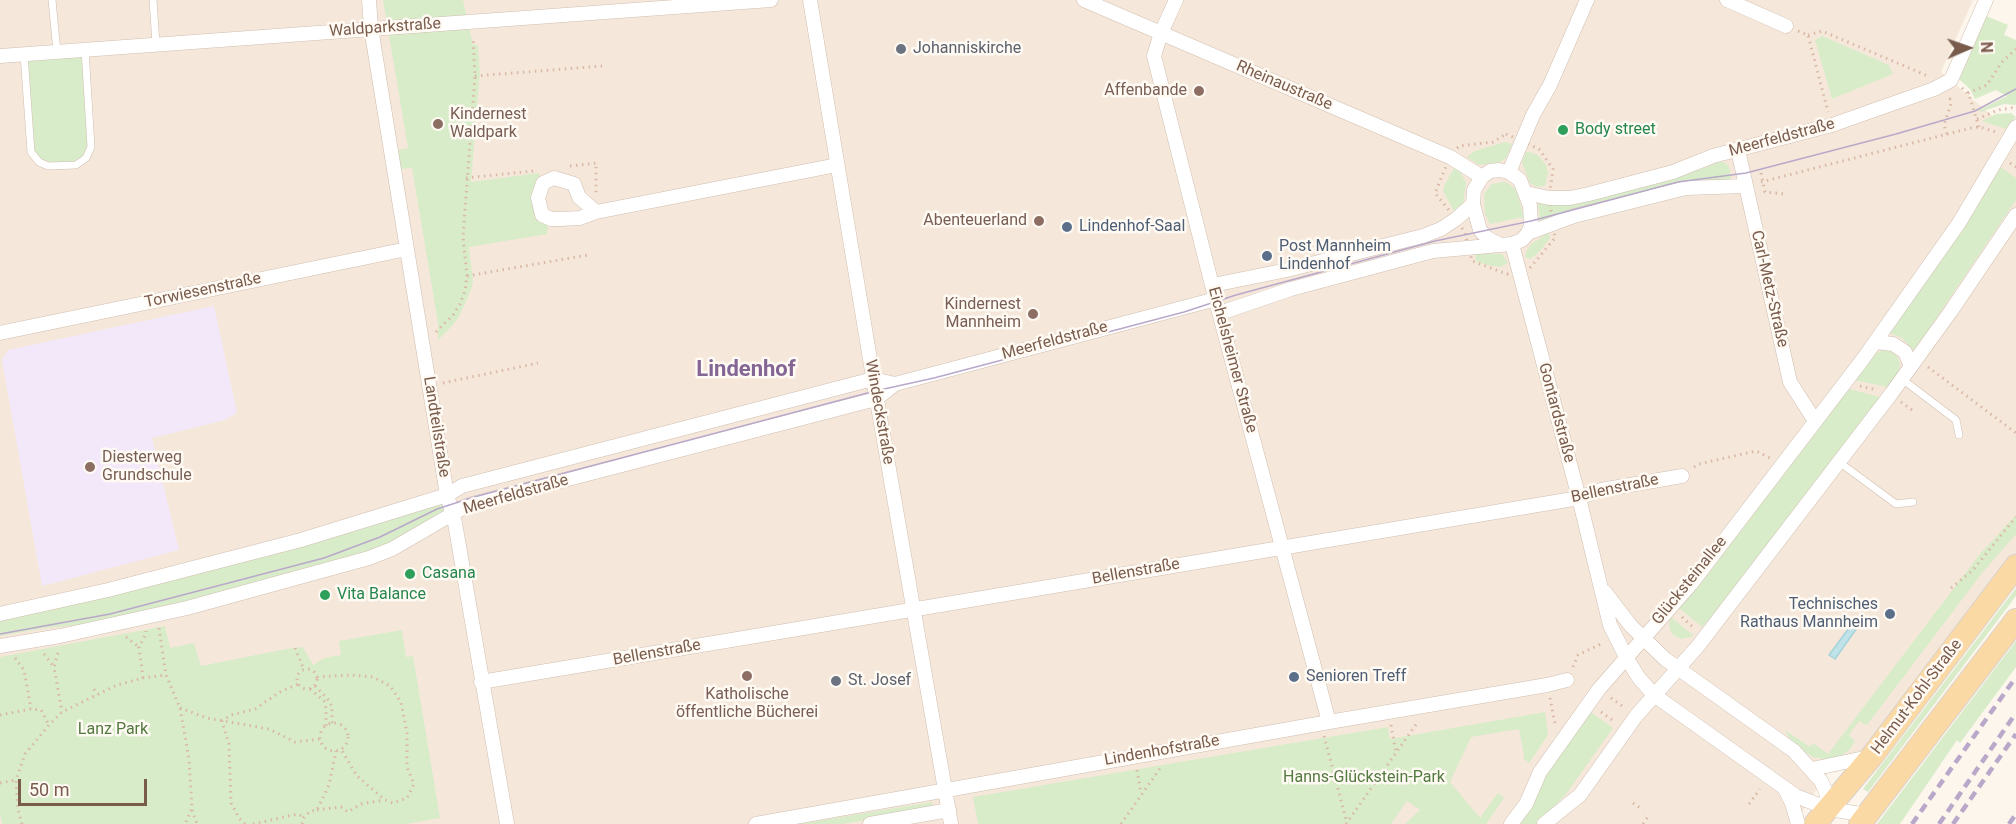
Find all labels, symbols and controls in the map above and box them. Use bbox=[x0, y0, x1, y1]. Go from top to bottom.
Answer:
street label: Waldparkstraße bbox=[328, 15, 442, 41]
north arrow bbox=[1938, 18, 1998, 78]
place label: Johanniskirche bbox=[913, 39, 1021, 59]
text: N bbox=[1977, 41, 1996, 53]
marker: Johanniskirche bbox=[894, 42, 908, 56]
street label: Rheinaustraße bbox=[1233, 57, 1335, 115]
place label: Affenbande bbox=[1104, 81, 1187, 101]
marker: Affenbande bbox=[1192, 84, 1206, 98]
place label: Kindernest Waldpark bbox=[450, 105, 527, 143]
street label: Meerfeldstraße bbox=[1727, 115, 1837, 161]
marker: Kindernest Waldpark bbox=[431, 117, 445, 131]
place label: Body street bbox=[1575, 120, 1656, 140]
marker: Body street bbox=[1556, 123, 1570, 137]
place label: Abenteuerland bbox=[923, 211, 1027, 231]
marker: Abenteuerland bbox=[1032, 214, 1046, 228]
place label: Lindenhof-Saal bbox=[1079, 217, 1185, 237]
marker: Lindenhof-Saal bbox=[1060, 220, 1074, 234]
street label: Carl-Metz-Straße bbox=[1746, 229, 1792, 349]
place label: Post Mannheim Lindenhof bbox=[1279, 237, 1391, 275]
marker: Post Mannheim Lindenhof bbox=[1260, 249, 1274, 263]
street label: Torwiesenstraße bbox=[143, 269, 263, 313]
street label: Eichelsheimer Straße bbox=[1203, 285, 1261, 435]
place label: Kindernest Mannheim bbox=[944, 295, 1021, 333]
marker: Kindernest Mannheim bbox=[1026, 307, 1040, 321]
street label: Meerfeldstraße bbox=[1000, 318, 1110, 364]
district label: Lindenhof bbox=[696, 357, 796, 383]
street label: Windeckstraße bbox=[860, 358, 898, 466]
street label: Gontardstraße bbox=[1533, 361, 1579, 465]
street label: Landteilstraße bbox=[419, 375, 453, 479]
place label: Diesterweg Grundschule bbox=[102, 448, 192, 486]
marker: Diesterweg Grundschule bbox=[83, 460, 97, 474]
street label: Bellenstraße bbox=[1570, 470, 1660, 508]
street label: Meerfeldstraße bbox=[461, 471, 571, 519]
street label: Glücksteinallee bbox=[1648, 533, 1732, 629]
street label: Bellenstraße bbox=[1091, 555, 1181, 589]
place label: Casana bbox=[422, 564, 476, 584]
marker: Casana bbox=[403, 567, 417, 581]
place label: Vita Balance bbox=[337, 585, 426, 605]
marker: Vita Balance bbox=[318, 588, 332, 602]
place label: Technisches Rathaus Mannheim bbox=[1740, 595, 1878, 633]
marker: Technisches Rathaus Mannheim bbox=[1883, 607, 1897, 621]
street label: Bellenstraße bbox=[612, 636, 702, 670]
street label: Helmut-Kohl-Straße bbox=[1868, 636, 1966, 758]
place label: Senioren Treff bbox=[1306, 667, 1406, 687]
marker: Katholische öffentliche Bücherei bbox=[740, 669, 754, 683]
marker: Senioren Treff bbox=[1287, 670, 1301, 684]
place label: St. Josef bbox=[848, 671, 911, 691]
marker: St. Josef bbox=[829, 674, 843, 688]
place label: Katholische öffentliche Bücherei bbox=[676, 685, 818, 723]
park label: Lanz Park bbox=[78, 720, 148, 740]
street label: Lindenhofstraße bbox=[1103, 731, 1221, 771]
scale bar bbox=[21, 767, 150, 805]
park label: Hanns-Glückstein-Park bbox=[1283, 768, 1445, 788]
text: 50 m bbox=[29, 779, 69, 800]

